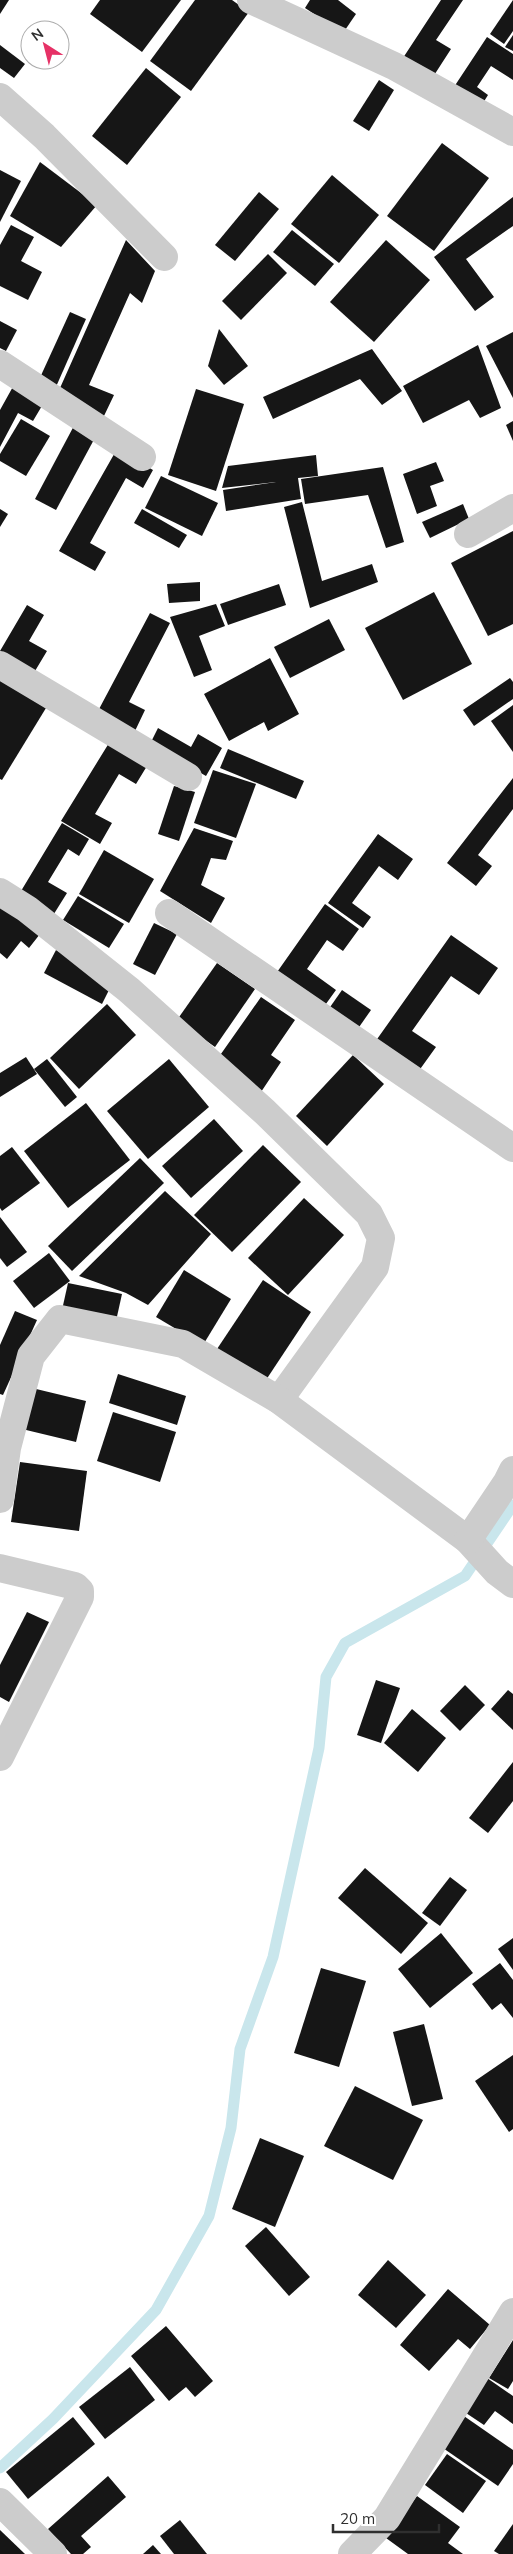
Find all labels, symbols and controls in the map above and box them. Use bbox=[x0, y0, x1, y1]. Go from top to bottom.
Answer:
north arrow bbox=[20, 20, 70, 70]
text: N bbox=[28, 24, 47, 45]
scale bar bbox=[333, 2502, 439, 2534]
text: 20 m bbox=[340, 2509, 375, 2528]

